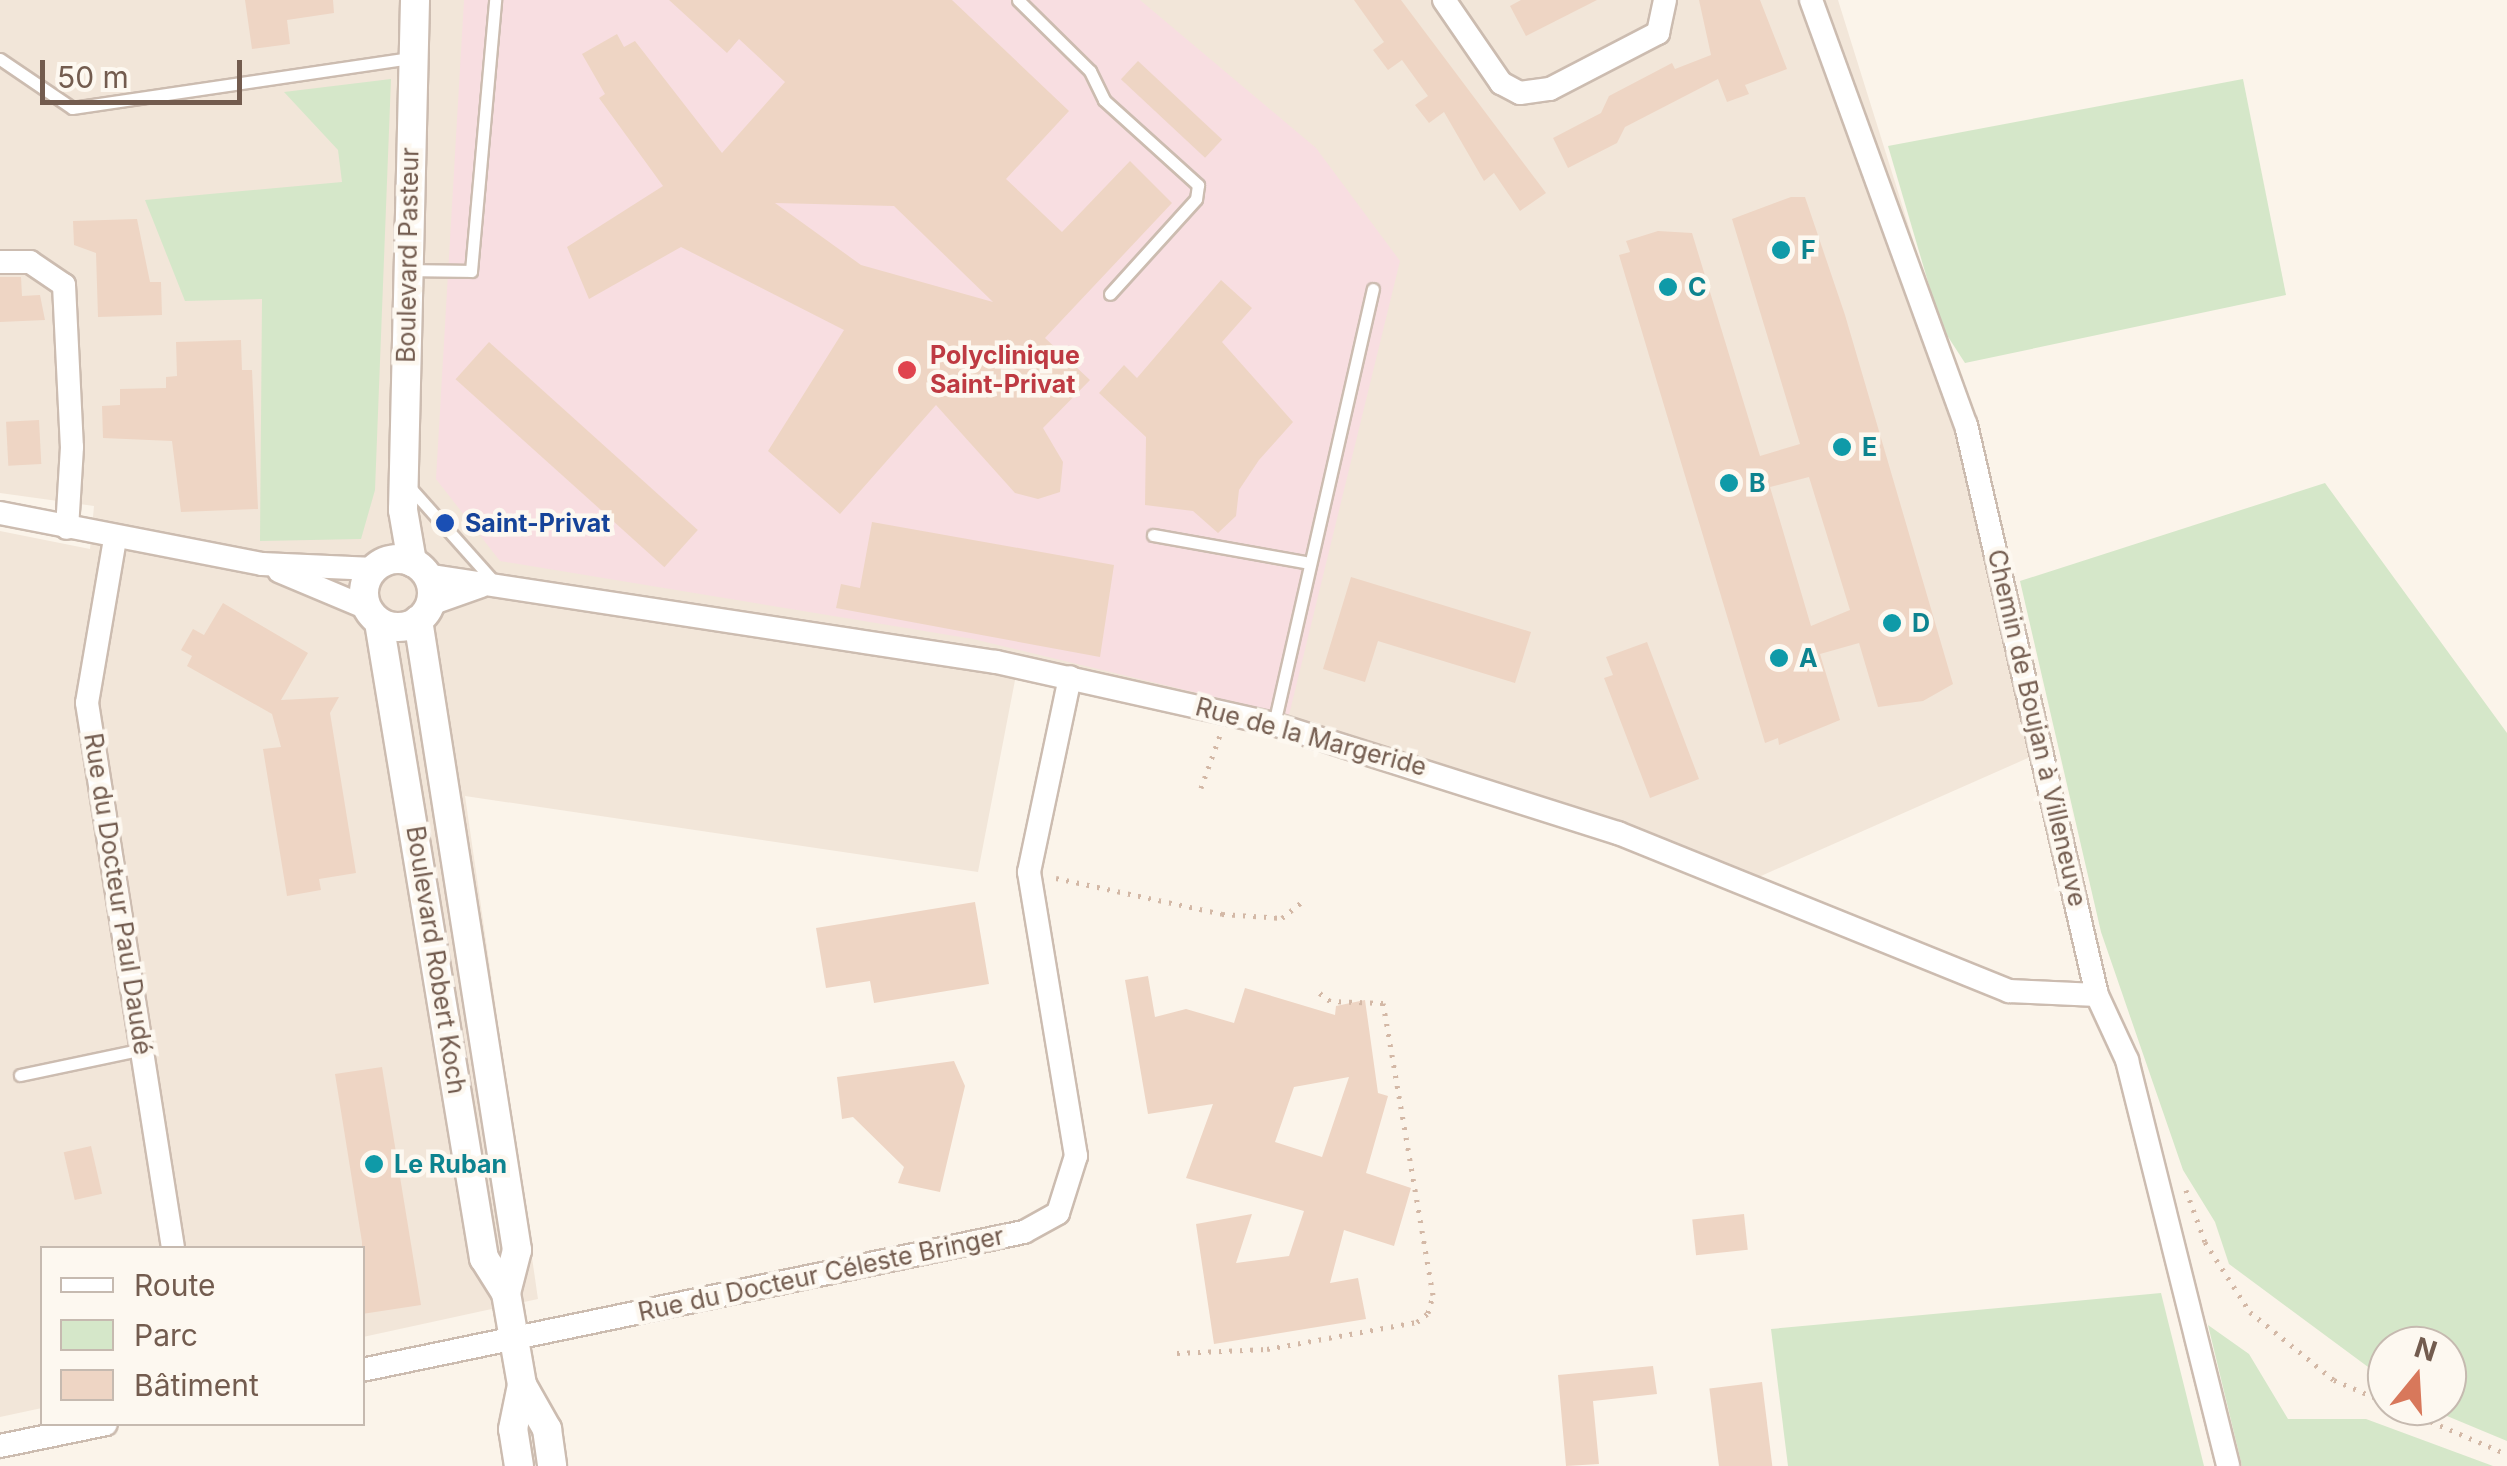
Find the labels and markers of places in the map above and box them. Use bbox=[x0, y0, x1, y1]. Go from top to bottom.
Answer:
place label: F bbox=[1801, 235, 1816, 265]
marker: F bbox=[1770, 239, 1792, 261]
place label: C bbox=[1688, 272, 1706, 302]
marker: C bbox=[1657, 276, 1679, 298]
place label: Polyclinique Saint-Privat bbox=[930, 341, 1080, 400]
marker: Polyclinique Saint-Privat bbox=[894, 357, 920, 383]
place label: E bbox=[1862, 432, 1877, 462]
marker: E bbox=[1831, 436, 1853, 458]
place label: B bbox=[1749, 468, 1766, 498]
marker: B bbox=[1718, 472, 1740, 494]
place label: Saint-Privat bbox=[465, 508, 610, 538]
marker: Saint-Privat bbox=[434, 512, 456, 534]
place label: D bbox=[1912, 608, 1930, 638]
marker: D bbox=[1881, 612, 1903, 634]
place label: A bbox=[1799, 643, 1818, 673]
marker: A bbox=[1768, 647, 1790, 669]
place label: Le Ruban bbox=[394, 1149, 507, 1179]
marker: Le Ruban bbox=[363, 1153, 385, 1175]

